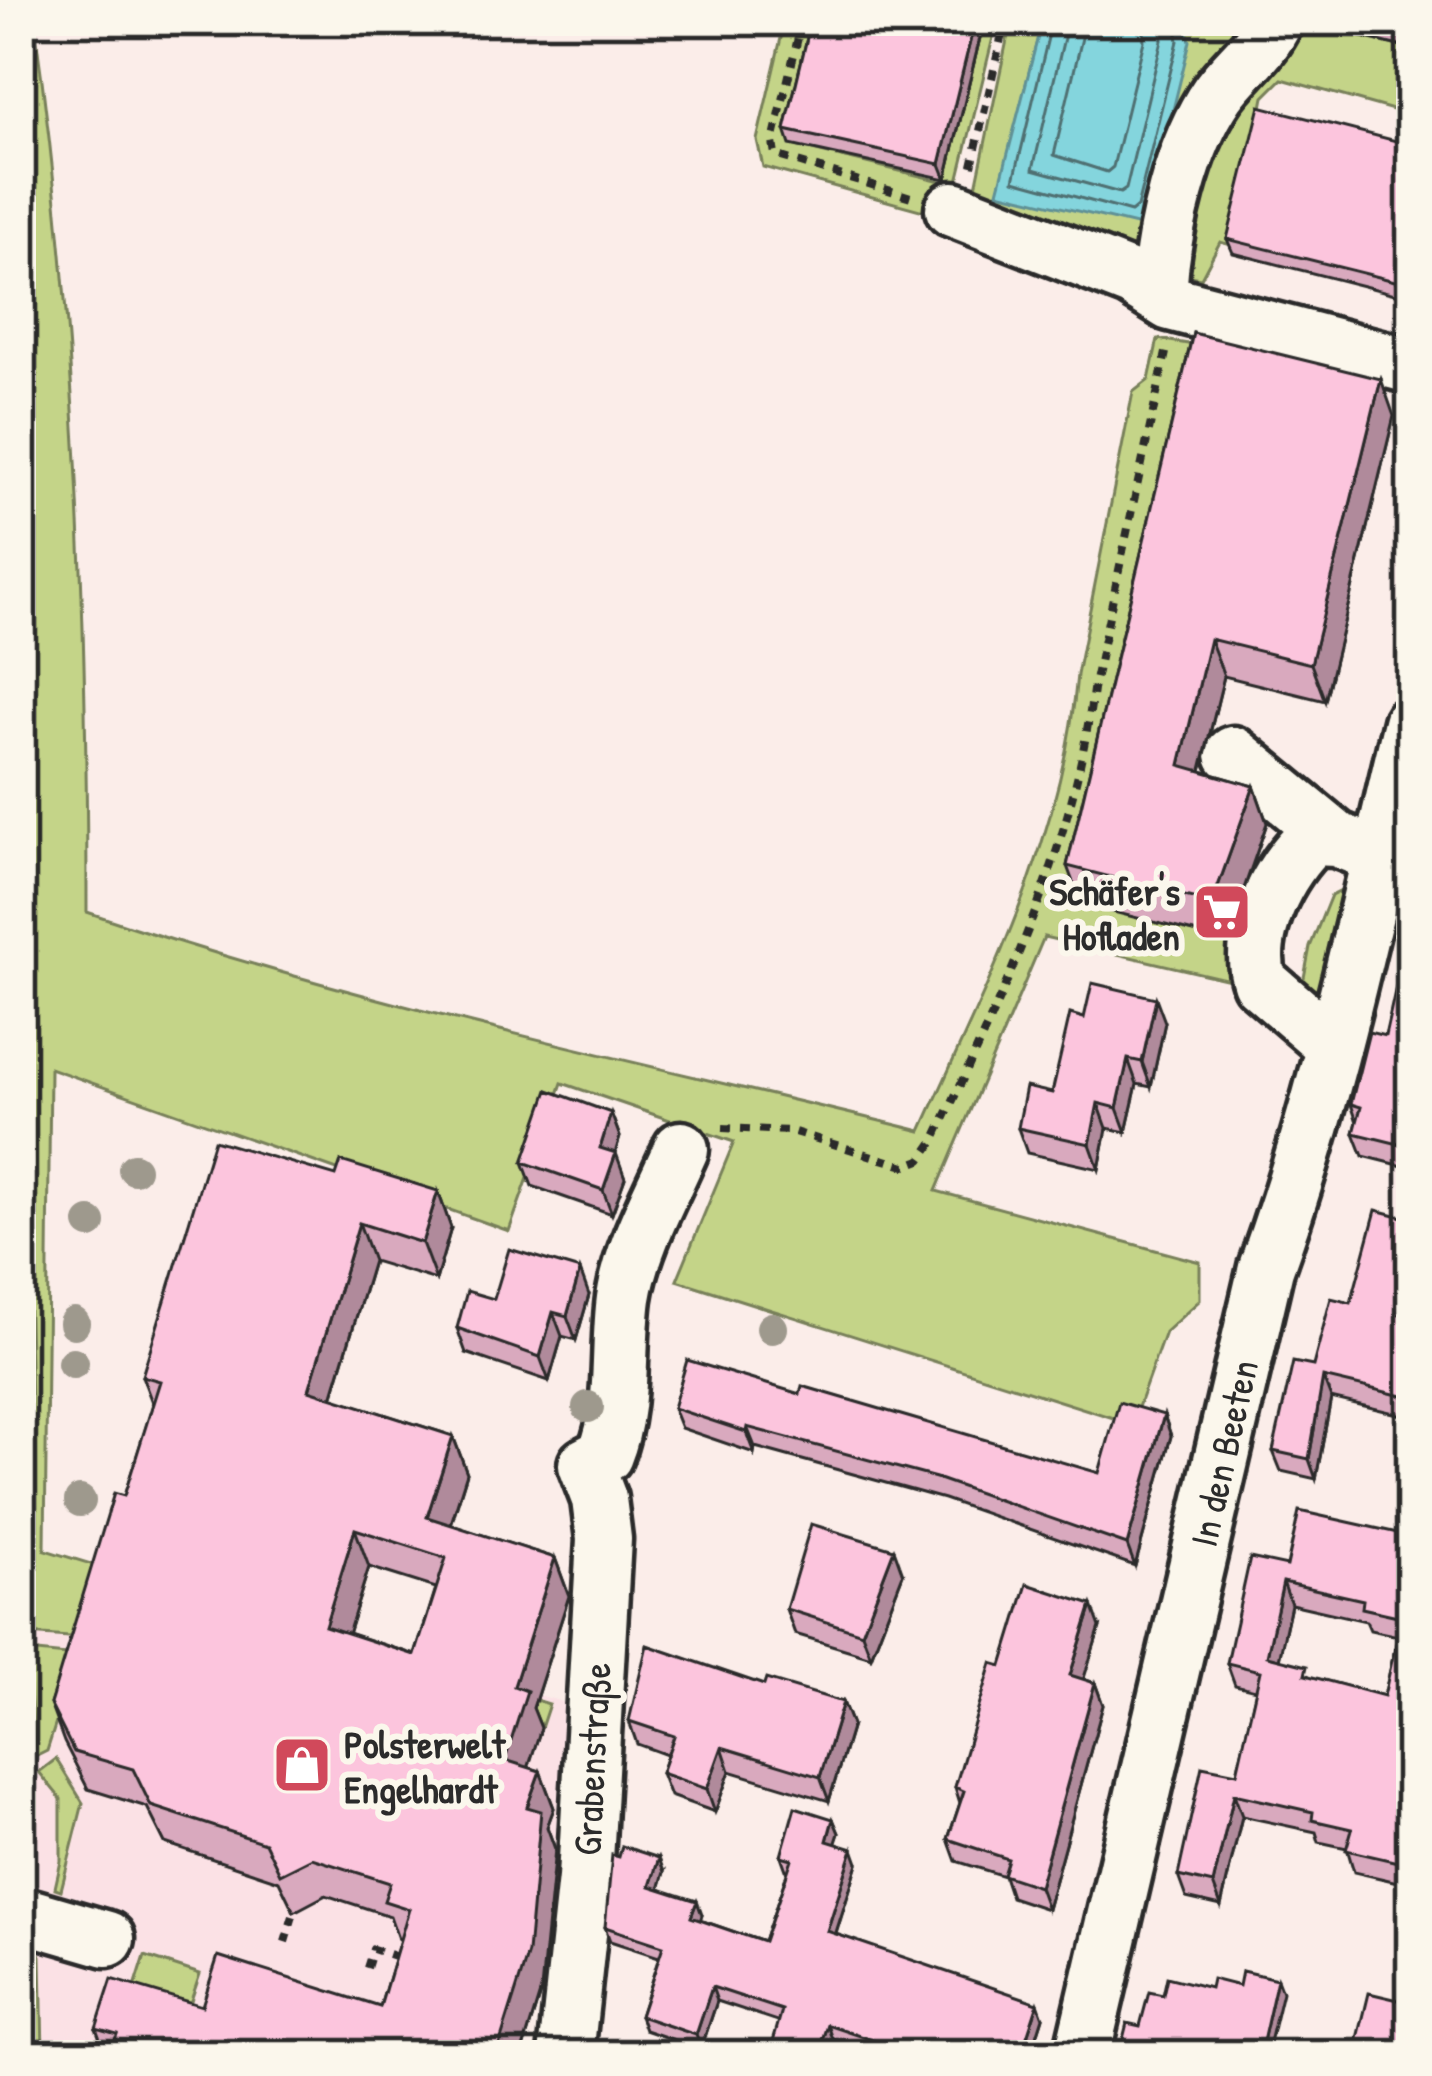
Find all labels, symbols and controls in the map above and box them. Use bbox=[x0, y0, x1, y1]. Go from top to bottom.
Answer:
place label: Schäfer's Hofladen bbox=[1049, 864, 1180, 962]
supermarket icon: Schäfer's Hofladen bbox=[1191, 881, 1253, 943]
street label: In den Beeten bbox=[1176, 1354, 1270, 1552]
street label: Grabenstraße bbox=[559, 1661, 623, 1857]
place label: Polsterwelt Engelhardt bbox=[344, 1717, 507, 1816]
shop icon: Polsterwelt Engelhardt bbox=[271, 1734, 333, 1796]

